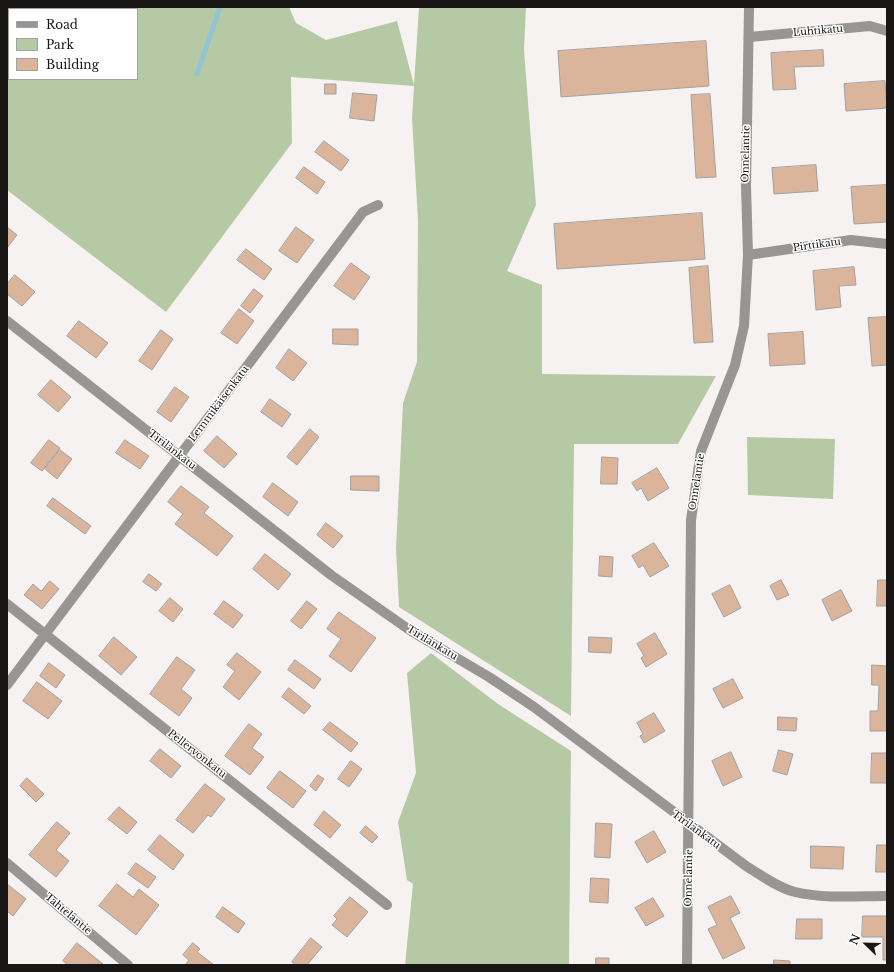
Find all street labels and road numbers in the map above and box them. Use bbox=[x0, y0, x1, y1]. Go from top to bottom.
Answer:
street label: Luhtikatu bbox=[792, 23, 844, 39]
street label: Onnelantie bbox=[739, 125, 753, 183]
street label: Pirttikatu bbox=[792, 236, 842, 254]
street label: Lemmikäisenkatu bbox=[186, 364, 252, 444]
street label: Tirilänkatu bbox=[146, 428, 198, 472]
street label: Onnelantie bbox=[687, 453, 707, 511]
street label: Tirilänkatu bbox=[404, 623, 460, 663]
street label: Pellervonkatu bbox=[165, 727, 229, 781]
street label: Tirilänkatu bbox=[669, 808, 723, 852]
street label: Onnelantie bbox=[682, 849, 696, 907]
street label: Tähteläntie bbox=[42, 891, 94, 937]

